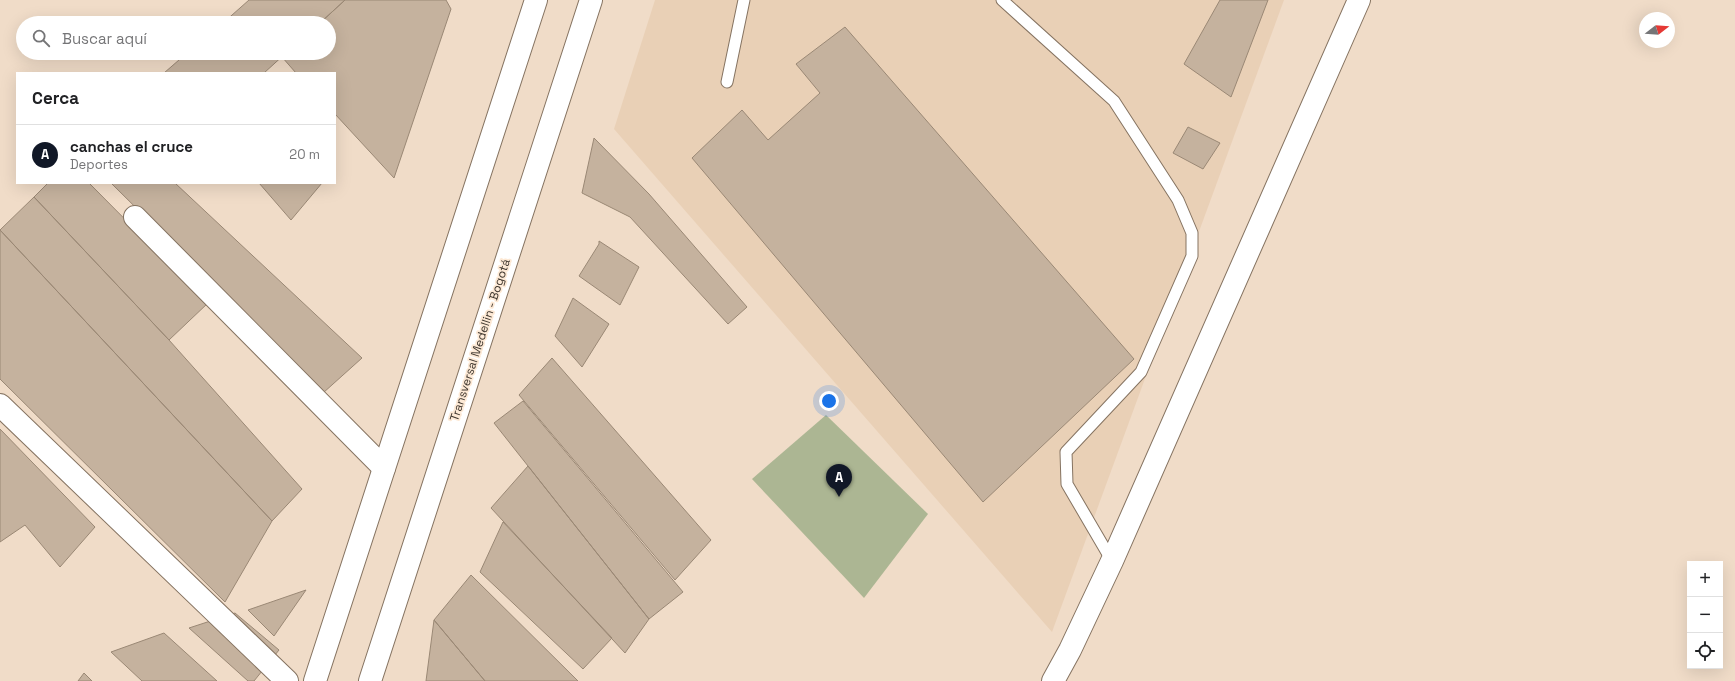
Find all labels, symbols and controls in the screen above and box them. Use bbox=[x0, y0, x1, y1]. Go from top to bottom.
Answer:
north arrow bbox=[1639, 12, 1675, 48]
search box bbox=[16, 16, 336, 60]
icon: search bbox=[30, 27, 52, 49]
text: Buscar aquí bbox=[62, 29, 147, 48]
text: Cerca bbox=[32, 87, 79, 109]
text: canchas el cruce bbox=[70, 137, 193, 156]
text: A bbox=[41, 146, 49, 163]
text: 20 m bbox=[289, 146, 320, 163]
text: Deportes bbox=[70, 156, 128, 173]
street label: Transversal Medellin - Bogotá bbox=[446, 257, 514, 423]
your location bbox=[819, 391, 839, 411]
pin: A bbox=[826, 464, 852, 497]
map controls bbox=[1687, 561, 1723, 669]
button: + bbox=[1687, 561, 1723, 597]
button: − bbox=[1687, 597, 1723, 633]
button: locate bbox=[1687, 633, 1723, 669]

